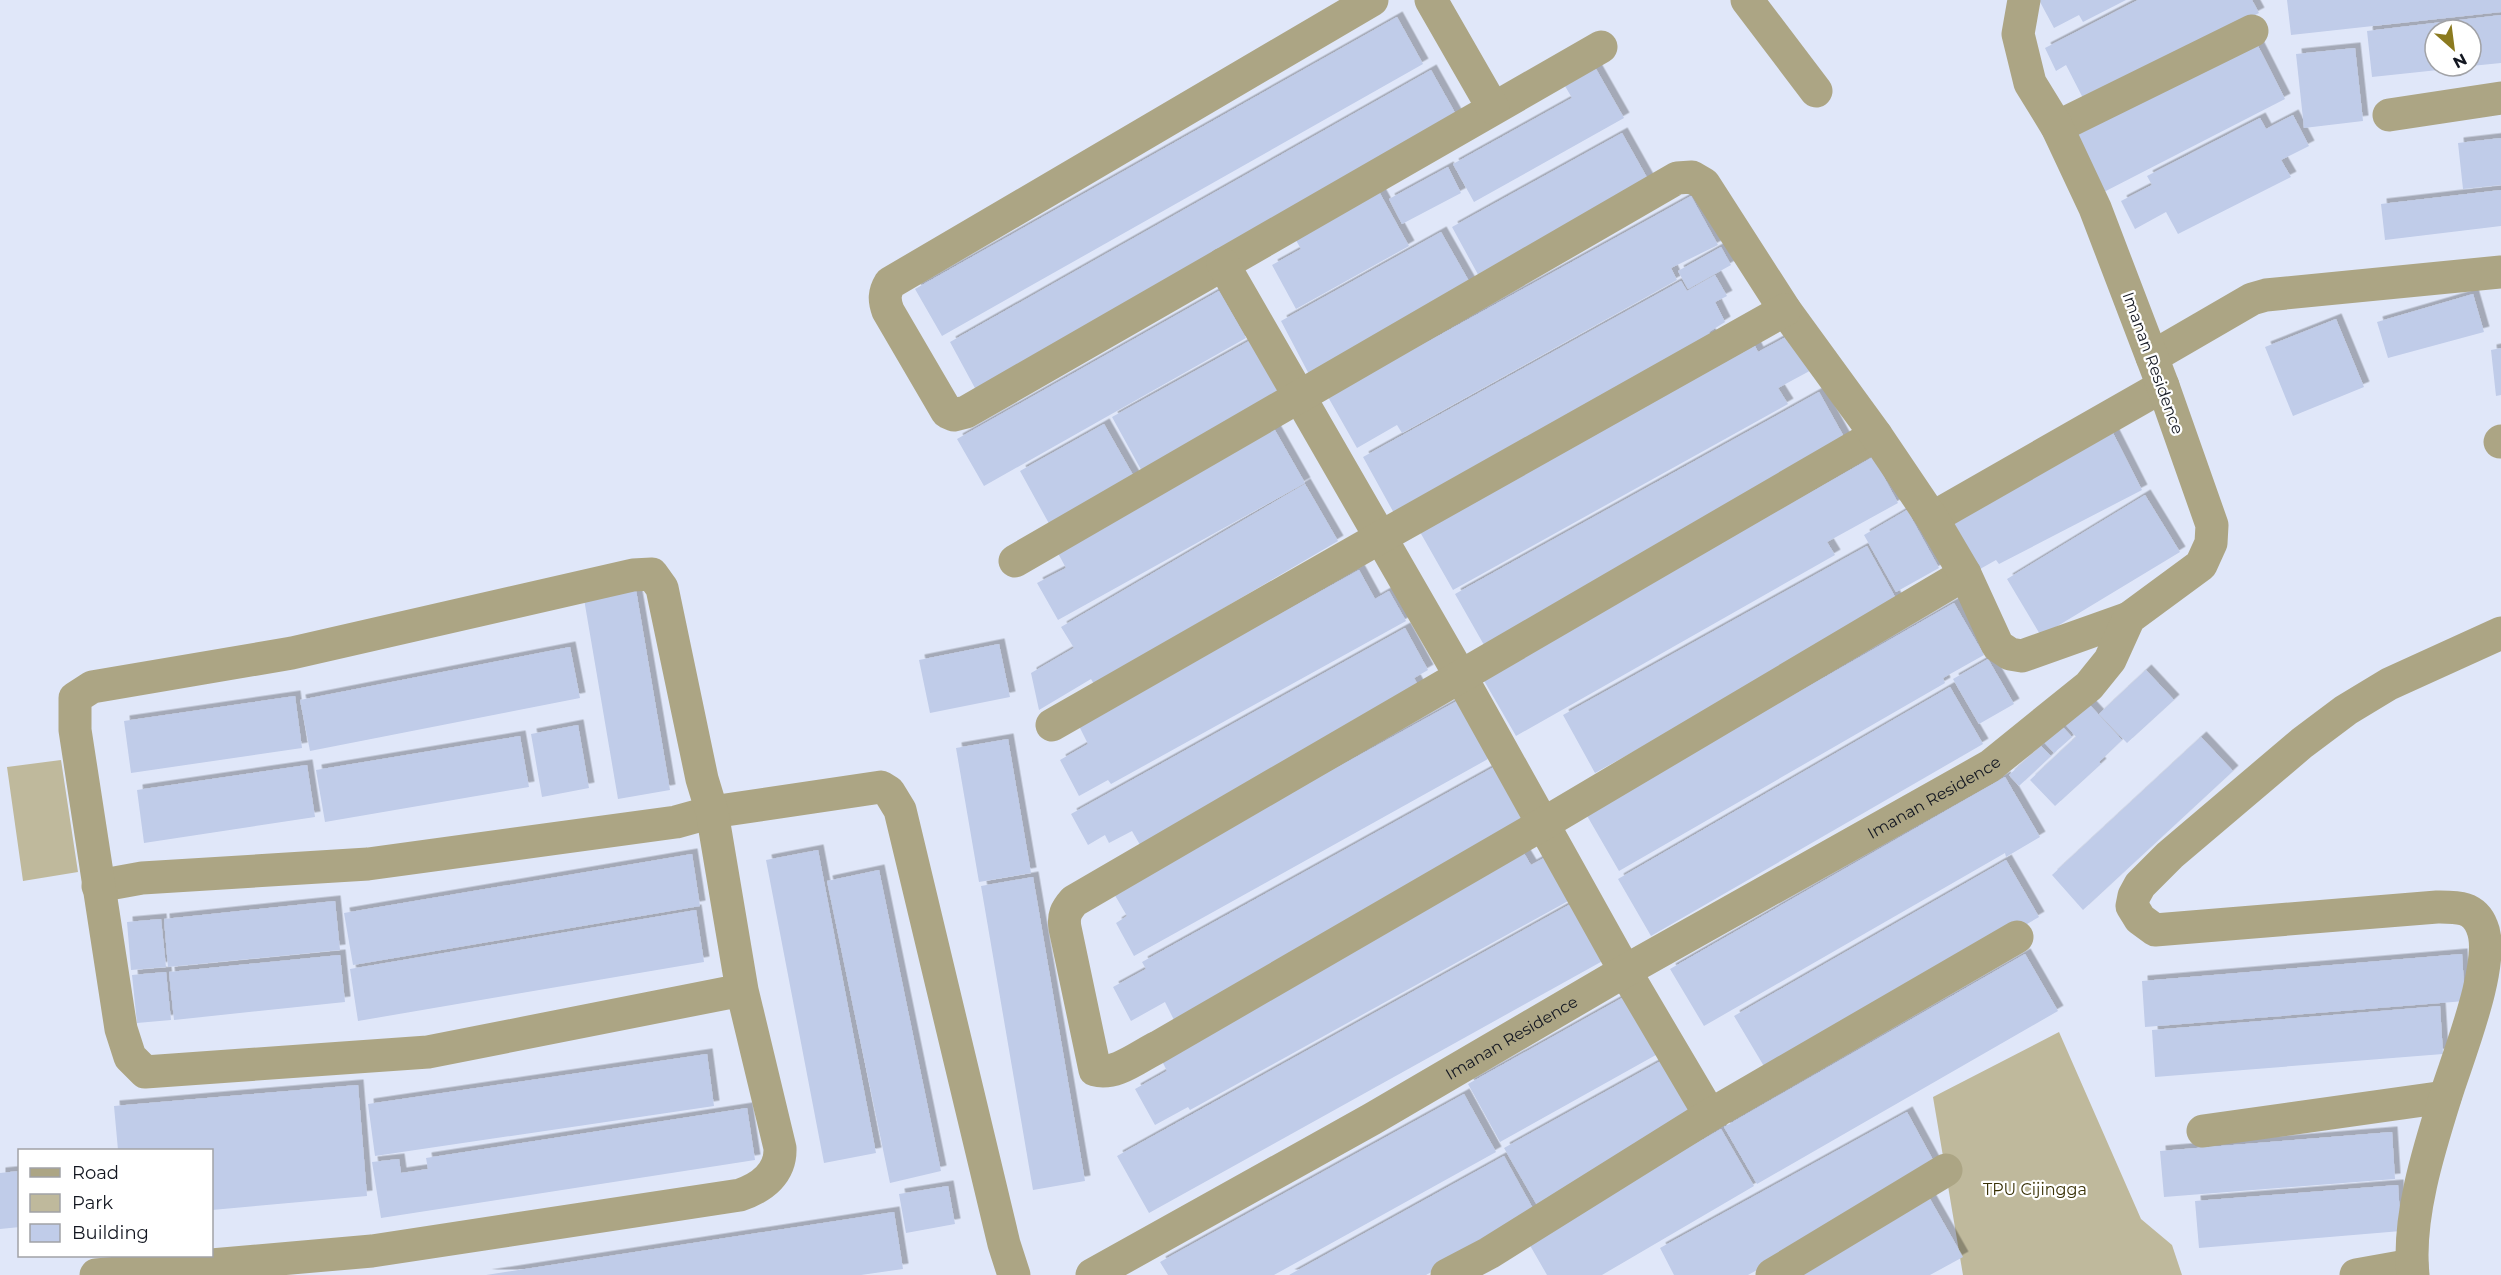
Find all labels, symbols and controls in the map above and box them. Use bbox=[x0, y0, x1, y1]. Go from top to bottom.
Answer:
north arrow bbox=[2423, 18, 2483, 78]
text: N bbox=[2450, 49, 2470, 72]
street label: Imanan Residence bbox=[2118, 289, 2188, 437]
street label: Imanan Residence bbox=[1864, 752, 2004, 842]
street label: Imanan Residence bbox=[1442, 991, 1581, 1084]
legend bbox=[18, 1149, 213, 1257]
text: Road bbox=[72, 1162, 119, 1184]
park label: TPU Cijingga bbox=[1983, 1180, 2087, 1199]
text: Park bbox=[72, 1192, 113, 1214]
text: Building bbox=[72, 1222, 149, 1244]

